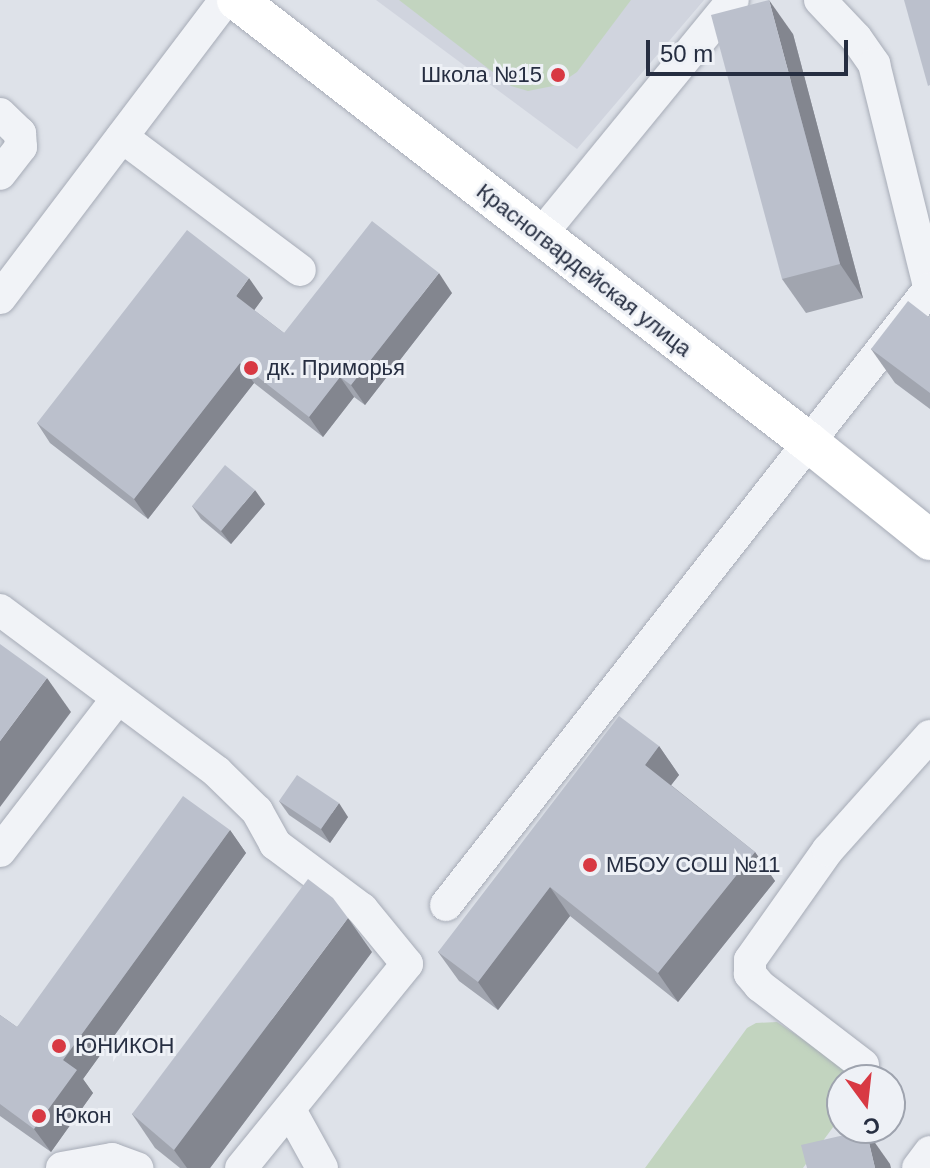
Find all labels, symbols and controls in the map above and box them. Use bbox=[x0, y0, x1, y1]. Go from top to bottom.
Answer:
scale bar bbox=[650, 24, 852, 74]
text: 50 m bbox=[660, 40, 713, 67]
place label: Школа №15 bbox=[421, 62, 542, 88]
marker: Школа №15 bbox=[549, 66, 567, 84]
street label: Красногвардейская улица bbox=[471, 178, 697, 362]
place label: дк. Приморья bbox=[267, 355, 405, 381]
marker: дк. Приморья bbox=[242, 359, 260, 377]
place label: МБОУ СОШ №11 bbox=[606, 852, 780, 878]
marker: МБОУ СОШ №11 bbox=[581, 856, 599, 874]
place label: ЮНИКОН bbox=[75, 1033, 174, 1059]
marker: ЮНИКОН bbox=[50, 1037, 68, 1055]
north arrow bbox=[826, 1064, 906, 1144]
place label: Юкон bbox=[55, 1103, 111, 1129]
marker: Юкон bbox=[30, 1107, 48, 1125]
text: С bbox=[861, 1112, 883, 1140]

